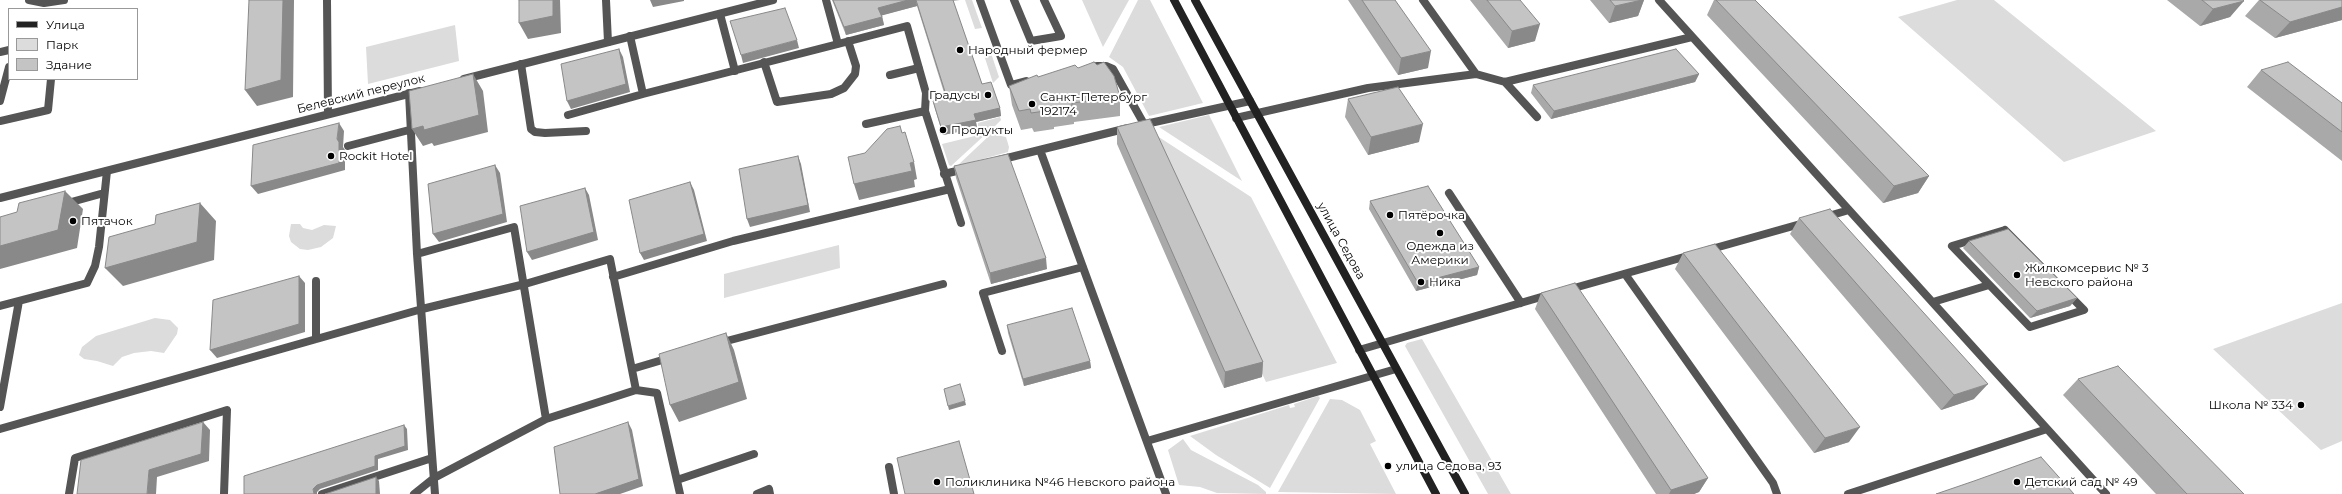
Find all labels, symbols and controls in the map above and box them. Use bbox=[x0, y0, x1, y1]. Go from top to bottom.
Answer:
legend bbox=[8, 8, 138, 80]
text: Улица bbox=[46, 17, 85, 32]
text: Парк bbox=[46, 37, 78, 52]
place label: Народный фермер bbox=[968, 43, 1088, 57]
marker: Народный фермер bbox=[955, 45, 965, 55]
text: Здание bbox=[46, 57, 92, 72]
street label: Белевский переулок bbox=[296, 71, 426, 117]
place label: Градусы bbox=[929, 88, 980, 102]
marker: Градусы bbox=[983, 90, 993, 100]
place label: Санкт-Петербург 192174 bbox=[1040, 90, 1147, 118]
marker: Санкт-Петербург 192174 bbox=[1027, 99, 1037, 109]
place label: Продукты bbox=[951, 123, 1013, 137]
marker: Продукты bbox=[938, 125, 948, 135]
place label: Rockit Hotel bbox=[339, 149, 413, 163]
marker: Rockit Hotel bbox=[326, 151, 336, 161]
street label: улица Седова bbox=[1314, 200, 1368, 282]
place label: Пятёрочка bbox=[1398, 208, 1465, 222]
marker: Пятёрочка bbox=[1385, 210, 1395, 220]
place label: Пятачок bbox=[81, 214, 133, 228]
marker: Пятачок bbox=[68, 216, 78, 226]
marker: Одежда из Америки bbox=[1435, 228, 1445, 238]
place label: Одежда из Америки bbox=[1406, 239, 1474, 267]
place label: Жилкомсервис № 3 Невского района bbox=[2025, 261, 2149, 289]
marker: Жилкомсервис № 3 Невского района bbox=[2012, 270, 2022, 280]
place label: Ника bbox=[1429, 275, 1461, 289]
marker: Ника bbox=[1416, 277, 1426, 287]
place label: Школа № 334 bbox=[2209, 398, 2293, 412]
marker: Школа № 334 bbox=[2296, 400, 2306, 410]
place label: улица Седова, 93 bbox=[1396, 459, 1502, 473]
marker: улица Седова, 93 bbox=[1383, 461, 1393, 471]
place label: Поликлиника №46 Невского района bbox=[945, 475, 1175, 489]
place label: Детский сад № 49 bbox=[2025, 475, 2138, 489]
marker: Поликлиника №46 Невского района bbox=[932, 477, 942, 487]
marker: Детский сад № 49 bbox=[2012, 477, 2022, 487]

